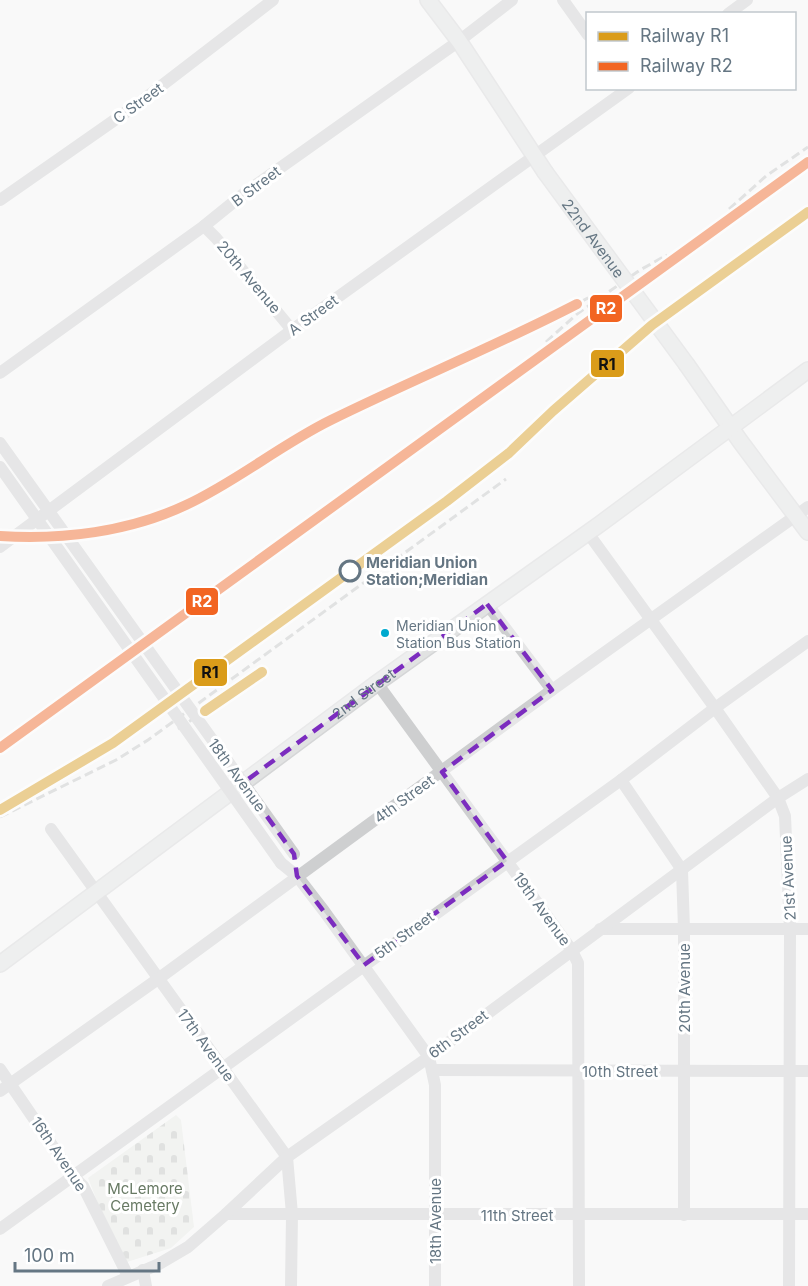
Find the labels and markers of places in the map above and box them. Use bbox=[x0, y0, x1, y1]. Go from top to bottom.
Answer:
place label: Meridian Union Station;Meridian bbox=[366, 553, 488, 589]
marker: Meridian Union Station;Meridian bbox=[339, 560, 361, 582]
place label: Meridian Union Station Bus Station bbox=[396, 617, 521, 651]
marker: Meridian Union Station Bus Station bbox=[379, 627, 391, 639]

